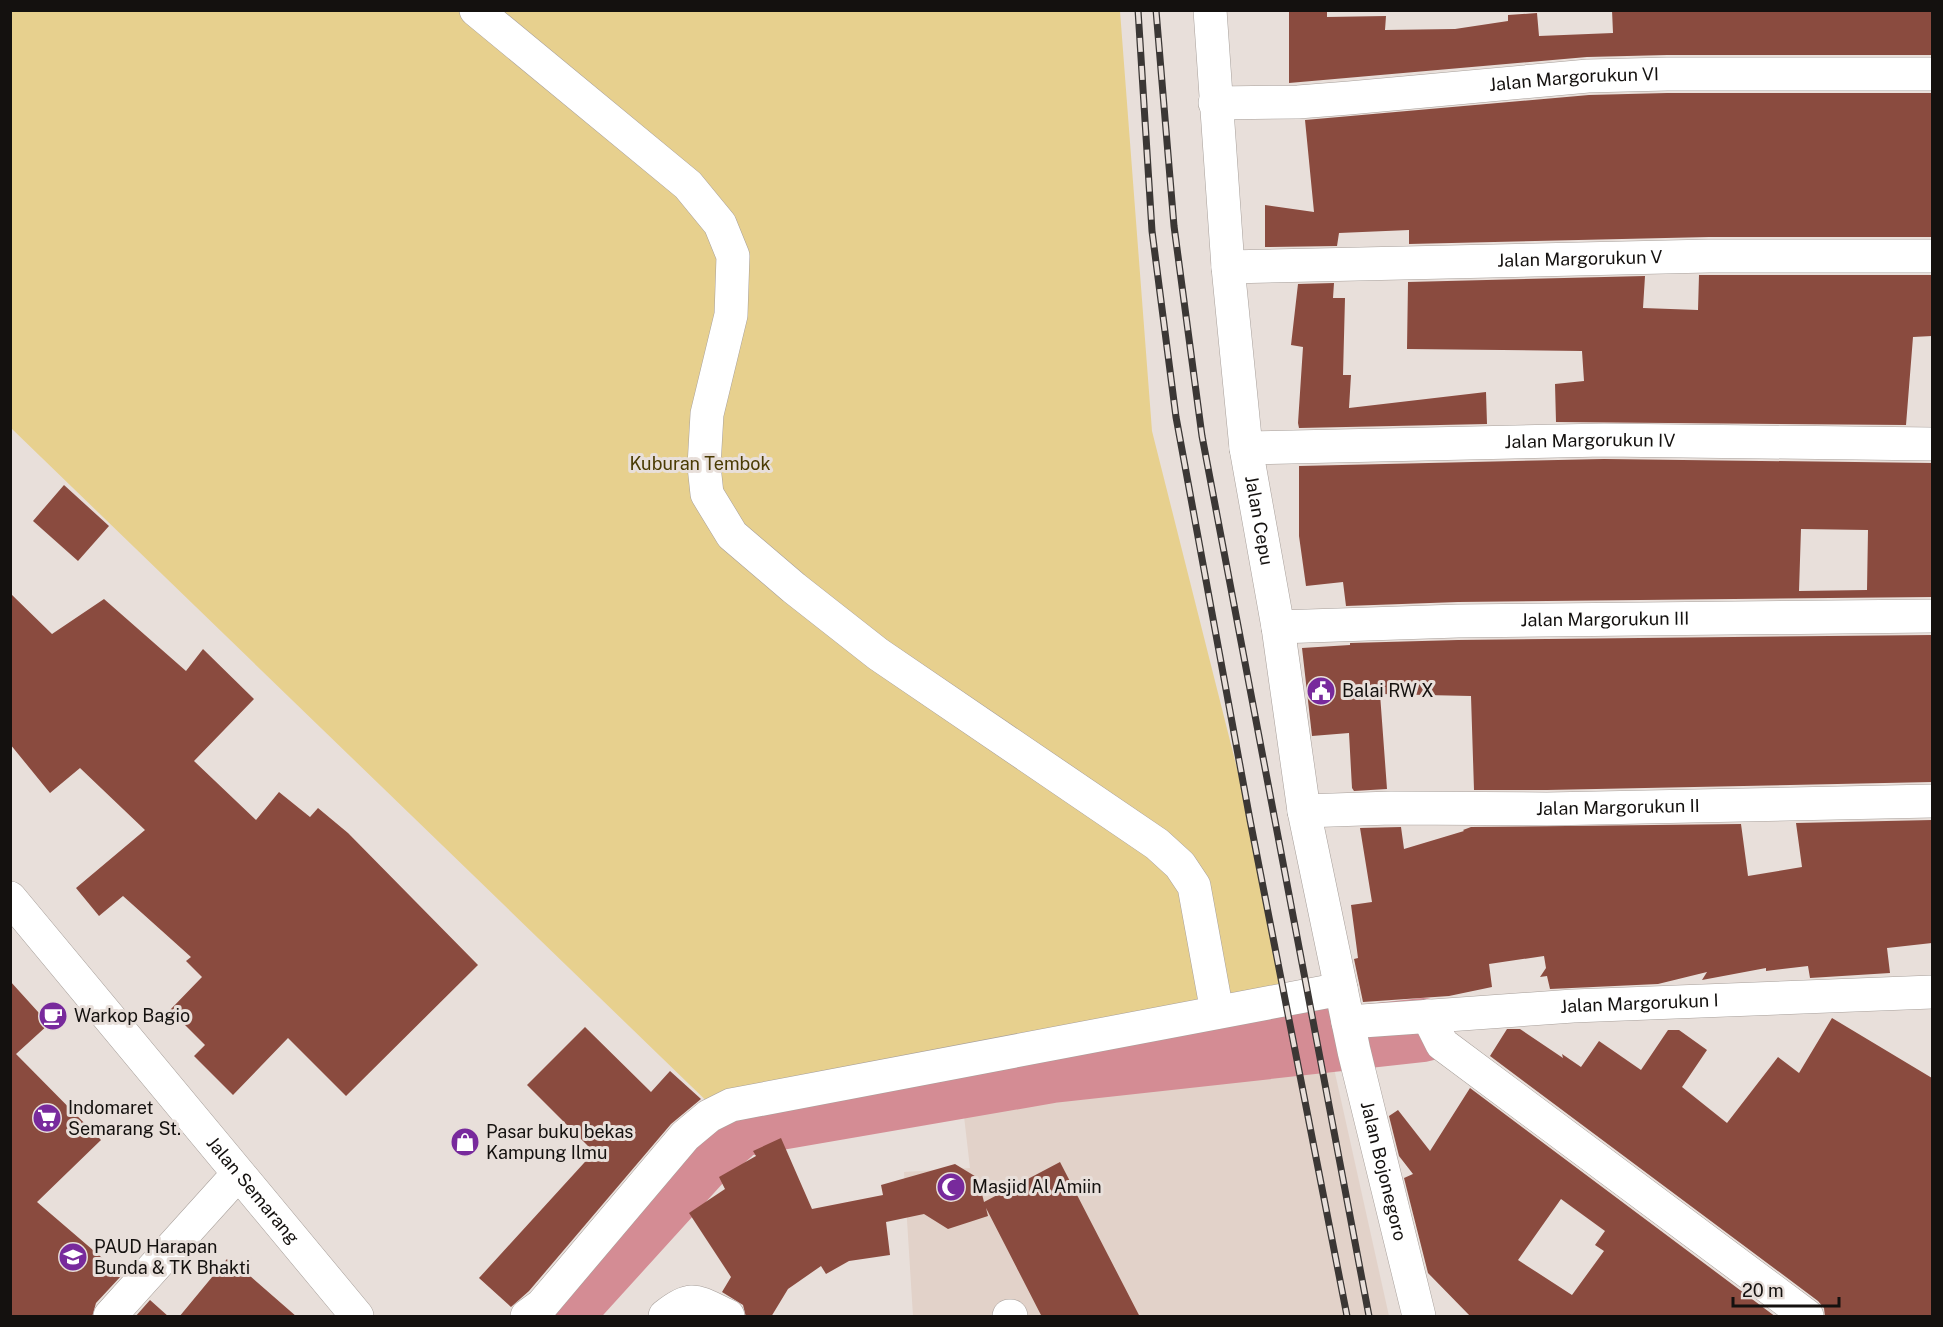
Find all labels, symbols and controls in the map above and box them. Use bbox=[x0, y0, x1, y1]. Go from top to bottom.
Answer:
street label: Jalan Margorukun VI bbox=[1488, 63, 1659, 95]
street label: Jalan Margorukun V bbox=[1497, 246, 1663, 271]
street label: Jalan Margorukun IV bbox=[1504, 429, 1675, 452]
park label: Kuburan Tembok bbox=[629, 453, 771, 474]
street label: Jalan Cepu bbox=[1241, 474, 1278, 567]
street label: Jalan Margorukun III bbox=[1520, 608, 1689, 630]
public building icon: Balai RW X bbox=[1305, 675, 1337, 707]
place label: Balai RW X bbox=[1342, 680, 1434, 701]
street label: Jalan Margorukun II bbox=[1536, 795, 1700, 819]
street label: Jalan Margorukun I bbox=[1559, 989, 1719, 1017]
cafe icon: Warkop Bagio bbox=[37, 1000, 69, 1032]
place label: Warkop Bagio bbox=[74, 1005, 190, 1026]
place label: Indomaret Semarang St. bbox=[68, 1097, 181, 1139]
street label: Jalan Bojonegoro bbox=[1357, 1099, 1411, 1243]
supermarket icon: Indomaret Semarang St. bbox=[31, 1102, 63, 1134]
place label: Pasar buku bekas Kampung Ilmu bbox=[486, 1121, 633, 1163]
shop icon: Pasar buku bekas Kampung Ilmu bbox=[449, 1126, 481, 1158]
street label: Jalan Semarang bbox=[202, 1132, 304, 1248]
mosque icon: Masjid Al Amiin bbox=[935, 1171, 967, 1203]
place label: Masjid Al Amiin bbox=[972, 1176, 1102, 1197]
place label: PAUD Harapan Bunda & TK Bhakti bbox=[94, 1236, 250, 1278]
school or university icon: PAUD Harapan Bunda & TK Bhakti bbox=[57, 1241, 89, 1273]
scale bar bbox=[1733, 1270, 1840, 1308]
text: 20 m bbox=[1742, 1280, 1784, 1301]

